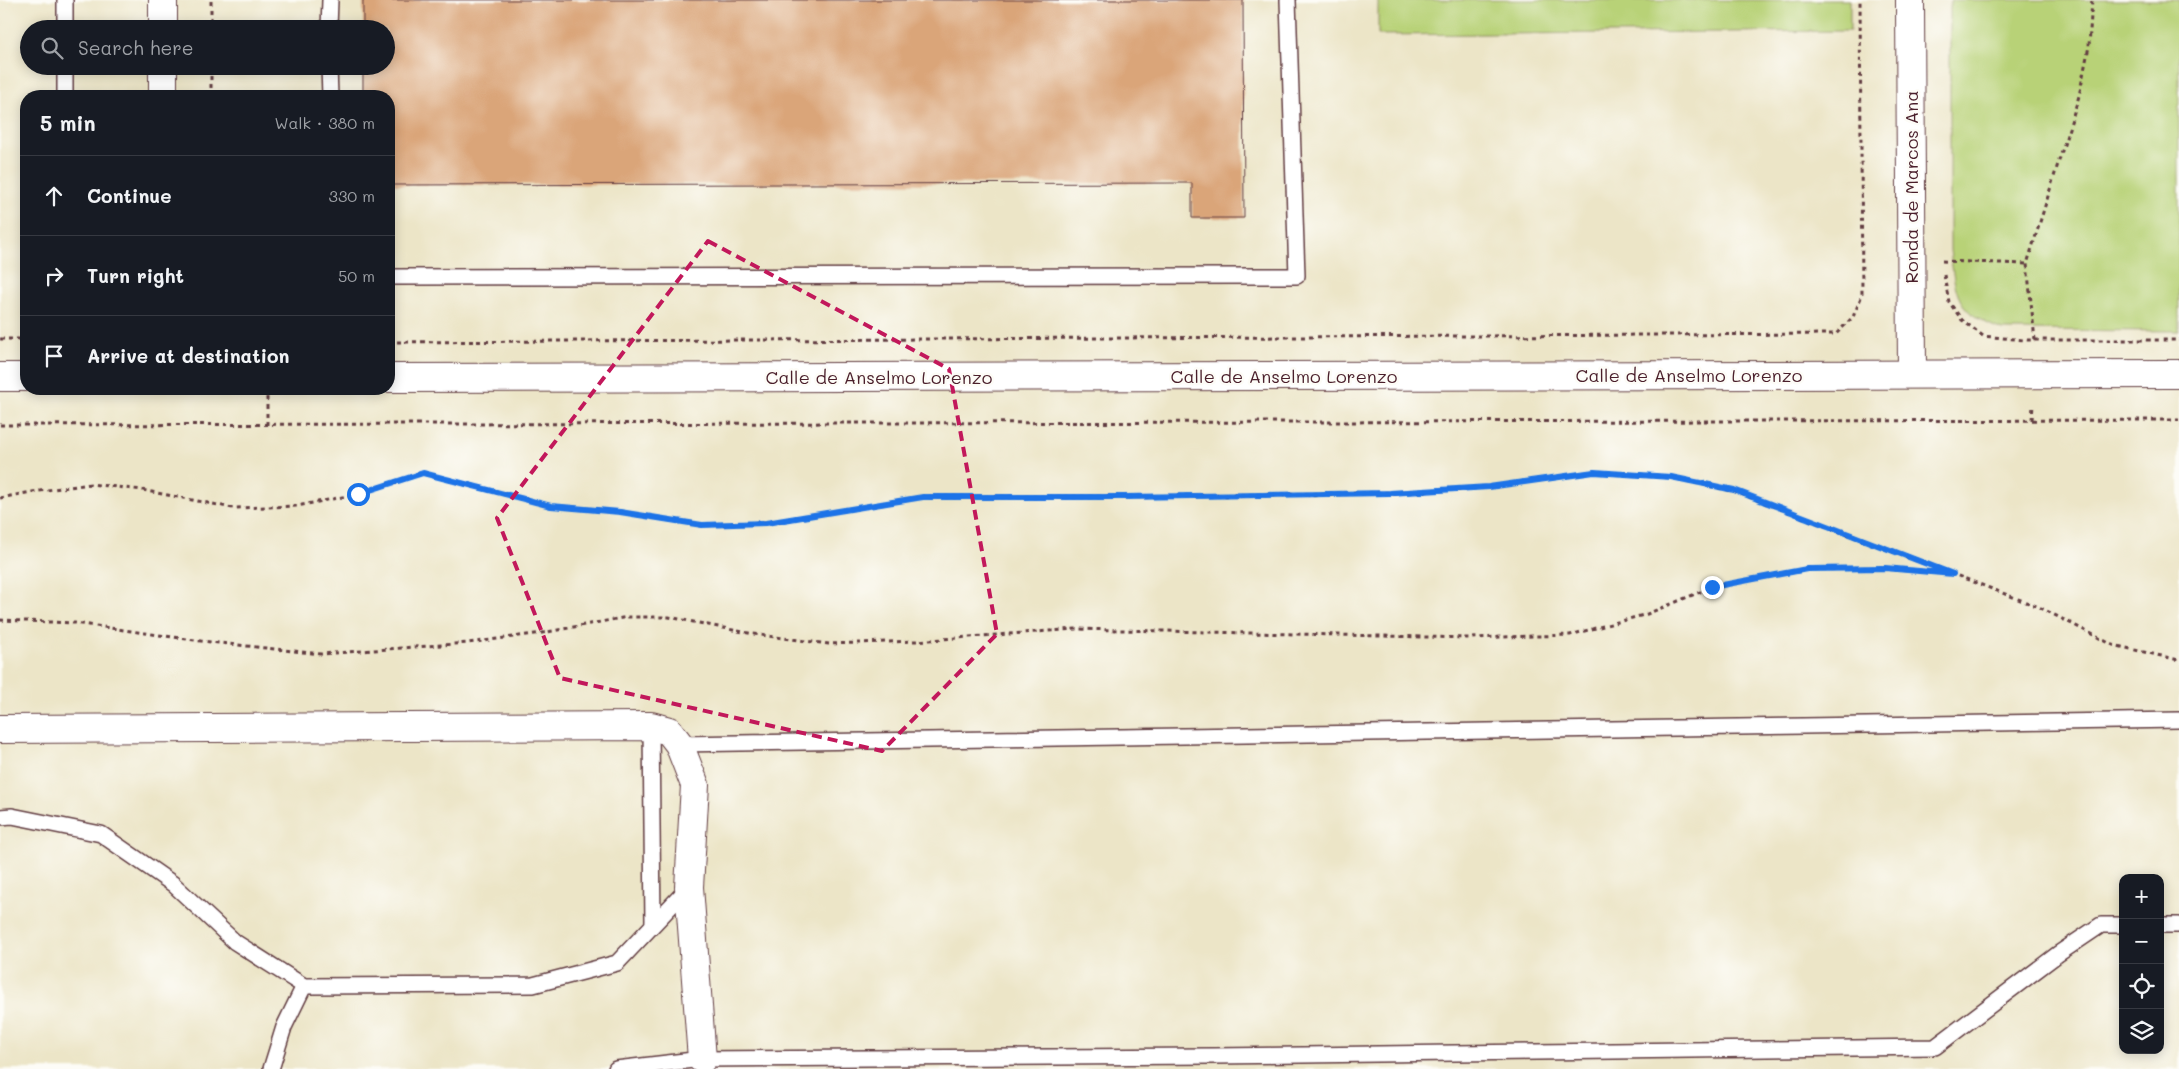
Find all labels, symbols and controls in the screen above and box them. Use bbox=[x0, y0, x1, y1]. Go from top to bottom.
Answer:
search box bbox=[20, 20, 395, 75]
icon: search bbox=[38, 34, 66, 62]
text: Search here bbox=[78, 35, 194, 60]
street label: Ronda de Marcos Ana bbox=[1899, 91, 1923, 283]
text: 5 min bbox=[40, 109, 96, 136]
text: Walk · 380 m bbox=[274, 112, 375, 133]
icon: ahead bbox=[40, 182, 68, 210]
text: Continue bbox=[87, 183, 172, 208]
text: 330 m bbox=[329, 185, 375, 206]
icon: right bbox=[40, 262, 68, 290]
text: Turn right bbox=[87, 263, 184, 288]
text: 50 m bbox=[338, 265, 375, 286]
icon: arrive bbox=[40, 342, 68, 370]
text: Arrive at destination bbox=[87, 343, 290, 368]
street label: Calle de Anselmo Lorenzo bbox=[1576, 363, 1803, 387]
street label: Calle de Anselmo Lorenzo bbox=[1171, 364, 1398, 388]
street label: Calle de Anselmo Lorenzo bbox=[766, 365, 993, 389]
route start bbox=[347, 483, 370, 506]
route end bbox=[1701, 576, 1724, 599]
map controls bbox=[2119, 874, 2164, 1054]
button: + bbox=[2119, 874, 2164, 919]
button: − bbox=[2119, 919, 2164, 964]
button: locate bbox=[2119, 964, 2164, 1009]
button: layers bbox=[2119, 1009, 2164, 1054]

